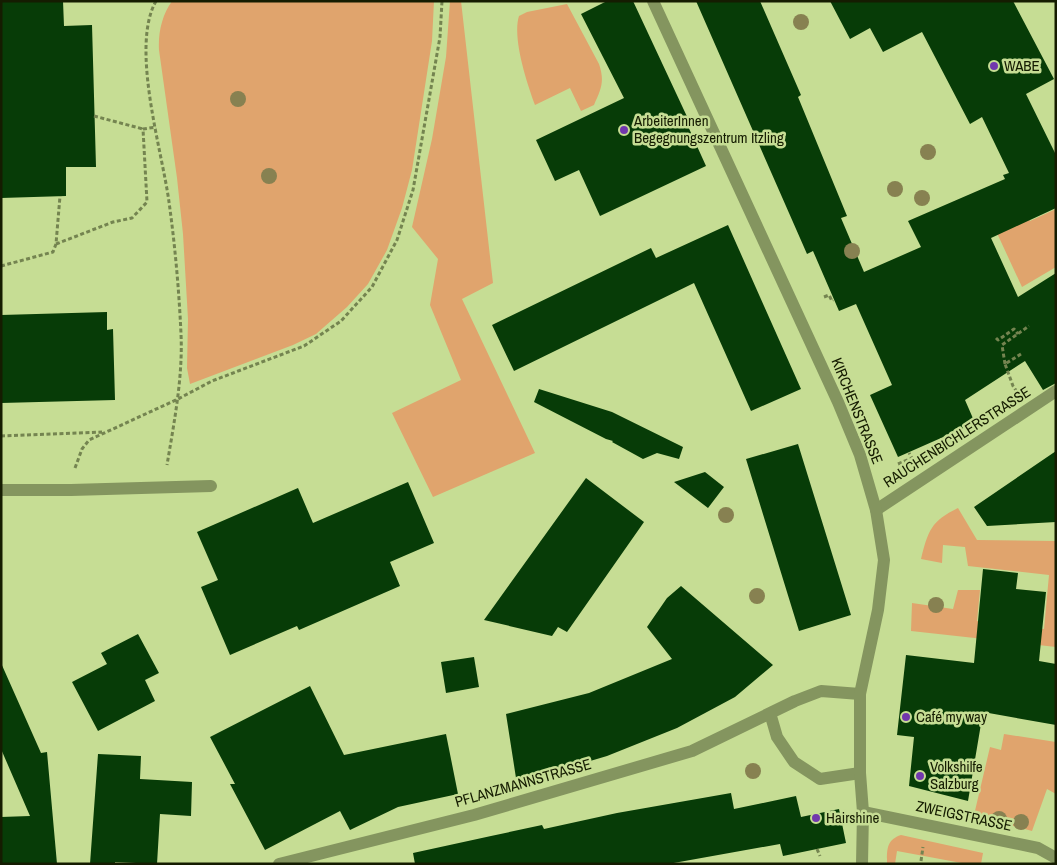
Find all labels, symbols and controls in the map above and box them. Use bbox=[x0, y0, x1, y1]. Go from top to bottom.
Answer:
place label: WABE bbox=[1004, 55, 1040, 76]
marker: WABE bbox=[988, 60, 1000, 72]
place label: ArbeiterInnen Begegnungszentrum Itzling bbox=[633, 110, 784, 148]
marker: ArbeiterInnen Begegnungszentrum Itzling bbox=[618, 124, 630, 136]
street label: KIRCHENSTRASSE bbox=[827, 355, 888, 467]
street label: RAUCHENBICHLERSTRASSE bbox=[879, 381, 1034, 492]
place label: Café my way bbox=[916, 706, 988, 727]
marker: Café my way bbox=[900, 711, 912, 723]
street label: PFLANZMANNSTRASSE bbox=[452, 753, 593, 812]
place label: Volkshilfe Salzburg bbox=[930, 756, 983, 794]
marker: Volkshilfe Salzburg bbox=[914, 770, 926, 782]
street label: ZWEIGSTRASSE bbox=[914, 795, 1014, 836]
place label: Hairshine bbox=[826, 807, 879, 828]
marker: Hairshine bbox=[810, 812, 822, 824]

